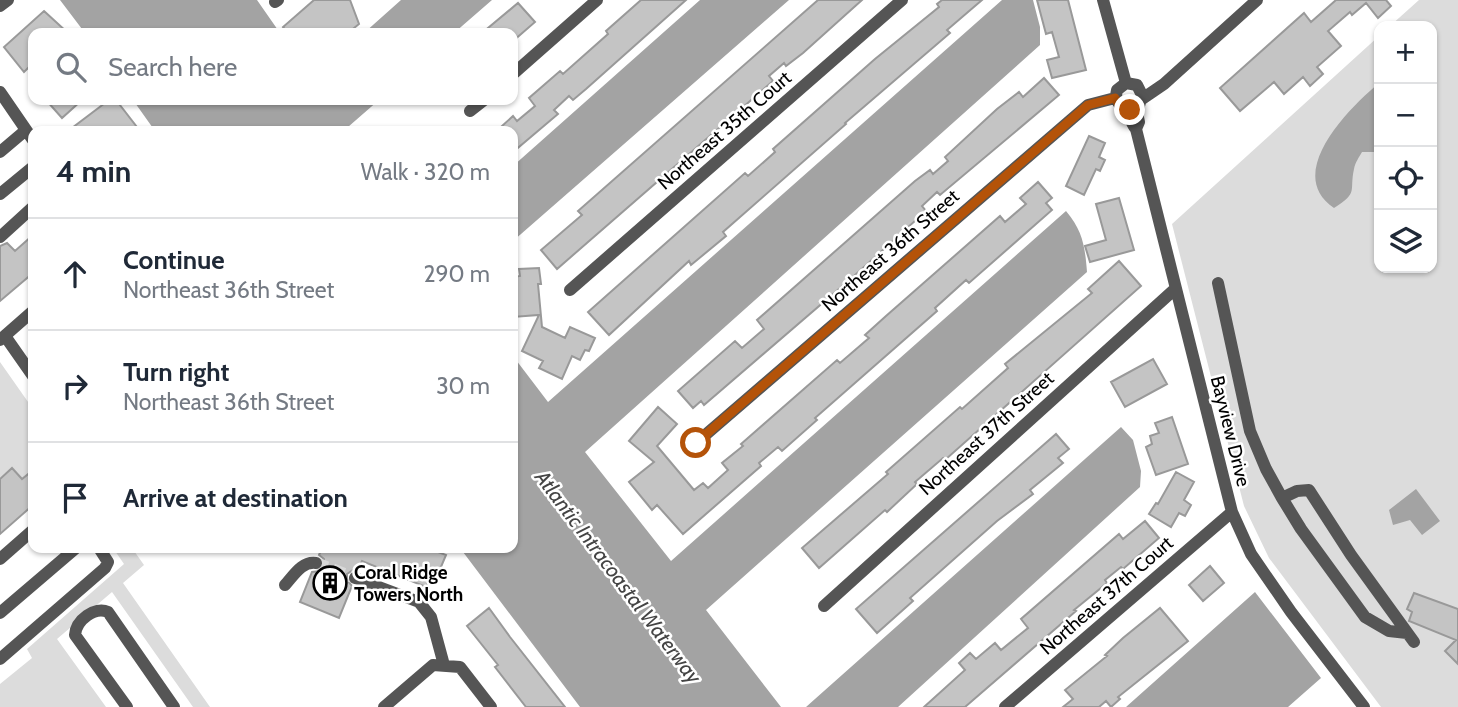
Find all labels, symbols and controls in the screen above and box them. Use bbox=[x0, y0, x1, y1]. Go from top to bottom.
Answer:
map controls bbox=[1374, 21, 1437, 273]
button: + bbox=[1374, 21, 1437, 84]
search box bbox=[28, 28, 518, 105]
icon: search bbox=[52, 48, 90, 86]
text: Search here bbox=[108, 51, 237, 83]
street label: Northeast 35th Court bbox=[653, 66, 796, 195]
button: − bbox=[1374, 84, 1437, 147]
route end bbox=[1114, 94, 1145, 125]
button: locate bbox=[1374, 147, 1437, 210]
text: 4 min bbox=[56, 153, 131, 190]
text: Walk · 320 m bbox=[361, 158, 490, 186]
street label: Northeast 36th Street bbox=[817, 184, 964, 316]
button: layers bbox=[1374, 210, 1437, 273]
text: Continue bbox=[123, 244, 225, 276]
icon: ahead bbox=[56, 255, 94, 293]
text: 290 m bbox=[423, 260, 490, 288]
text: Northeast 36th Street bbox=[123, 276, 334, 304]
text: Turn right bbox=[123, 356, 229, 388]
street label: Northeast 37th Street bbox=[914, 366, 1059, 500]
icon: right bbox=[56, 367, 94, 405]
text: 30 m bbox=[436, 372, 490, 400]
street label: Bayview Drive bbox=[1206, 373, 1255, 489]
text: Northeast 36th Street bbox=[123, 388, 334, 416]
route start bbox=[680, 427, 711, 458]
water label: Atlantic Intracoastal Waterway bbox=[529, 464, 708, 689]
icon: arrive bbox=[56, 479, 94, 517]
text: Arrive at destination bbox=[123, 482, 348, 514]
street label: Northeast 37th Court bbox=[1035, 531, 1178, 659]
place label: Coral Ridge Towers North bbox=[354, 561, 463, 606]
building icon: Coral Ridge Towers North bbox=[311, 564, 349, 602]

